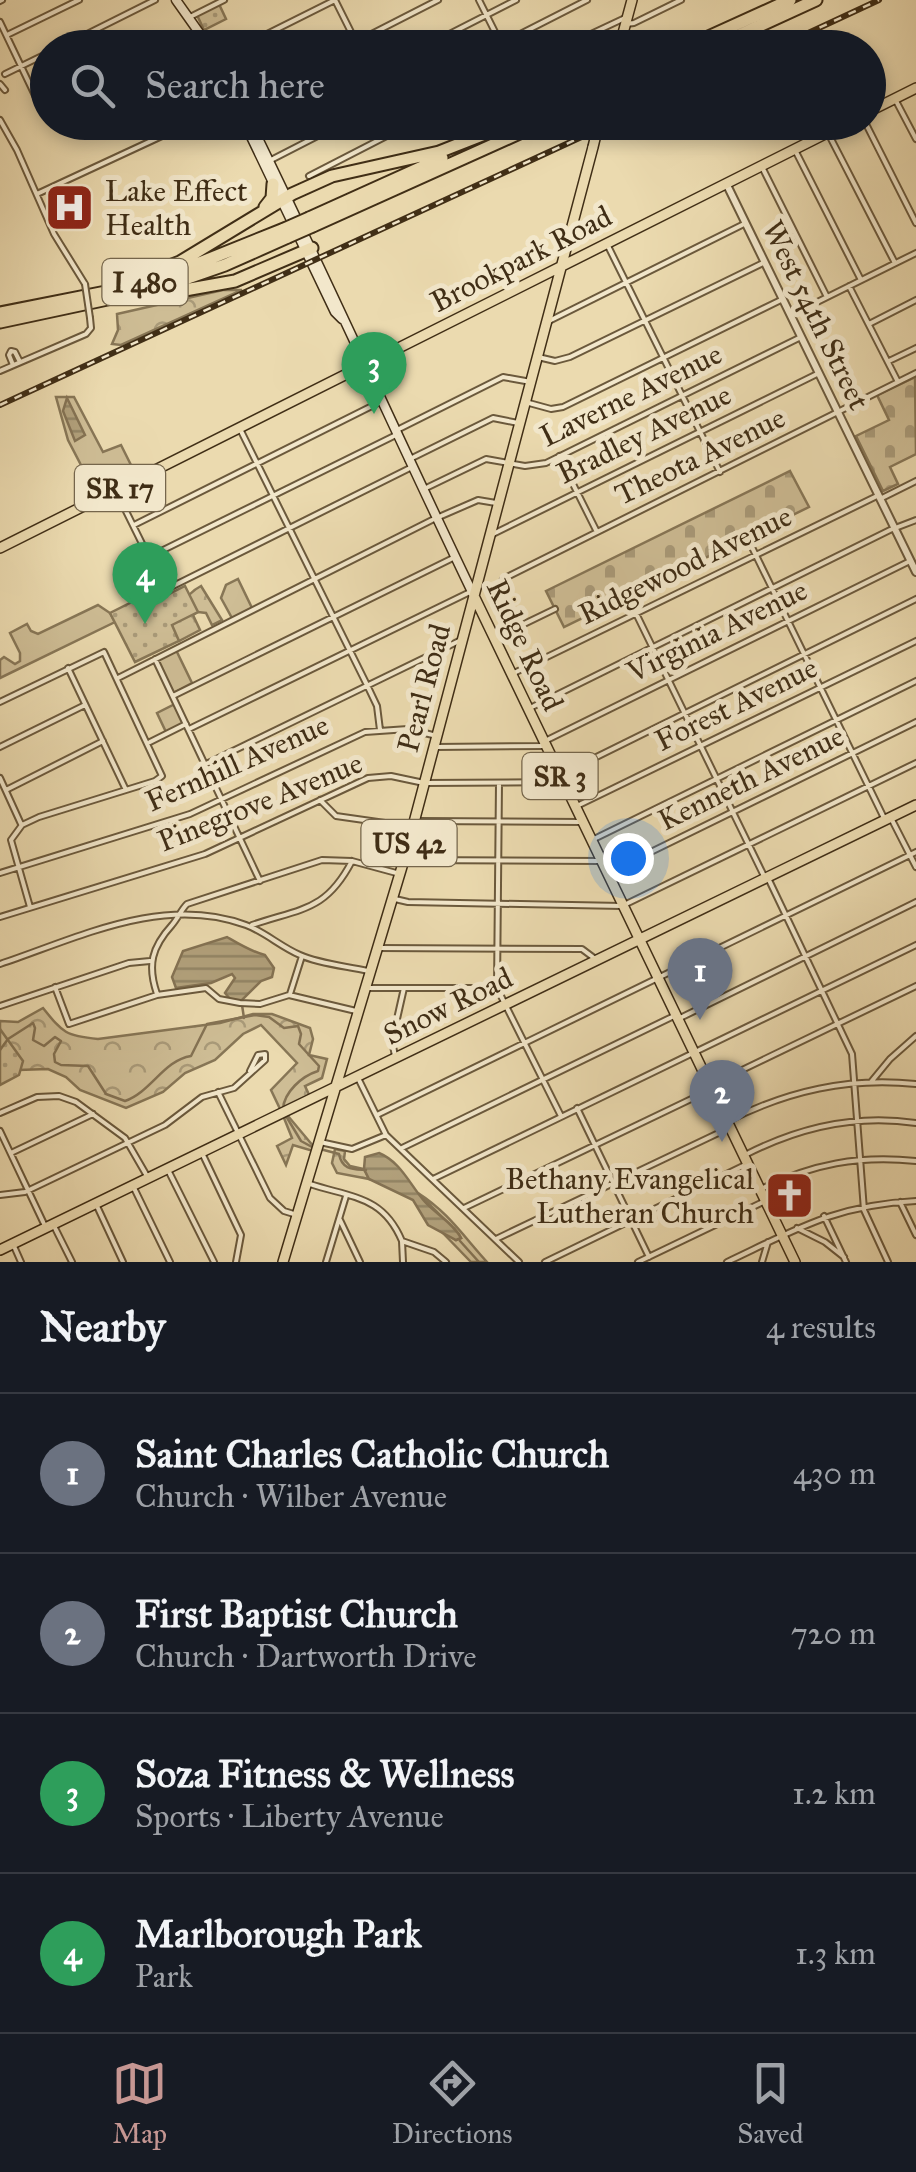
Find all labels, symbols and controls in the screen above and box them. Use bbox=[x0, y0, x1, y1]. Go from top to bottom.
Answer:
search box bbox=[30, 30, 886, 140]
icon: search bbox=[65, 58, 120, 113]
text: Search here bbox=[145, 62, 325, 108]
place label: Lake Effect Health bbox=[105, 173, 248, 243]
hospital icon: Lake Effect Health bbox=[44, 182, 96, 234]
street label: Brookpark Road bbox=[424, 198, 618, 320]
street label: West 54th Street bbox=[755, 215, 877, 416]
road number: I 480 bbox=[102, 259, 188, 305]
pin: 3 bbox=[342, 332, 406, 414]
street label: Laverne Avenue bbox=[534, 336, 728, 454]
street label: Bradley Avenue bbox=[551, 376, 737, 492]
street label: Theota Avenue bbox=[609, 399, 791, 513]
road number: SR 17 bbox=[75, 465, 165, 511]
street label: Ridgewood Avenue bbox=[573, 498, 797, 632]
pin: 4 bbox=[112, 542, 178, 624]
street label: Virginia Avenue bbox=[620, 572, 813, 691]
street label: Ridge Road bbox=[479, 573, 571, 717]
street label: Pearl Road bbox=[390, 620, 458, 756]
street label: Forest Avenue bbox=[649, 649, 823, 759]
street label: Fernhill Avenue bbox=[140, 707, 334, 819]
street label: Kenneth Avenue bbox=[652, 717, 850, 839]
street label: Pinegrove Avenue bbox=[152, 745, 368, 859]
road number: SR 3 bbox=[522, 753, 598, 799]
road number: US 42 bbox=[362, 820, 456, 866]
your location bbox=[603, 833, 654, 884]
pin: 1 bbox=[668, 938, 732, 1020]
street label: Snow Road bbox=[378, 959, 518, 1053]
pin: 2 bbox=[690, 1060, 754, 1142]
place label: Bethany Evangelical Lutheran Church bbox=[505, 1161, 755, 1231]
church icon: Bethany Evangelical Lutheran Church bbox=[763, 1170, 815, 1222]
text: Nearby bbox=[40, 1301, 165, 1353]
text: 4 results bbox=[766, 1308, 876, 1347]
text: Saint Charles Catholic Church bbox=[135, 1431, 609, 1477]
text: 1 bbox=[66, 1454, 79, 1493]
text: 430 m bbox=[793, 1454, 876, 1493]
text: Church · Wilber Avenue bbox=[135, 1477, 447, 1516]
text: First Baptist Church bbox=[135, 1591, 458, 1637]
text: 2 bbox=[65, 1614, 80, 1653]
text: 720 m bbox=[791, 1614, 876, 1653]
text: Church · Dartworth Drive bbox=[135, 1637, 476, 1676]
text: Soza Fitness & Wellness bbox=[135, 1751, 514, 1797]
text: 3 bbox=[66, 1774, 79, 1813]
text: 1.2 km bbox=[792, 1774, 876, 1813]
text: Sports · Liberty Avenue bbox=[135, 1797, 444, 1836]
text: Marlborough Park bbox=[135, 1911, 422, 1957]
text: 4 bbox=[64, 1934, 81, 1973]
text: 1.3 km bbox=[795, 1934, 876, 1973]
text: Park bbox=[135, 1957, 193, 1996]
tab: Map bbox=[112, 2056, 167, 2151]
tab: Directions bbox=[392, 2056, 513, 2151]
tab: Saved bbox=[737, 2056, 804, 2151]

